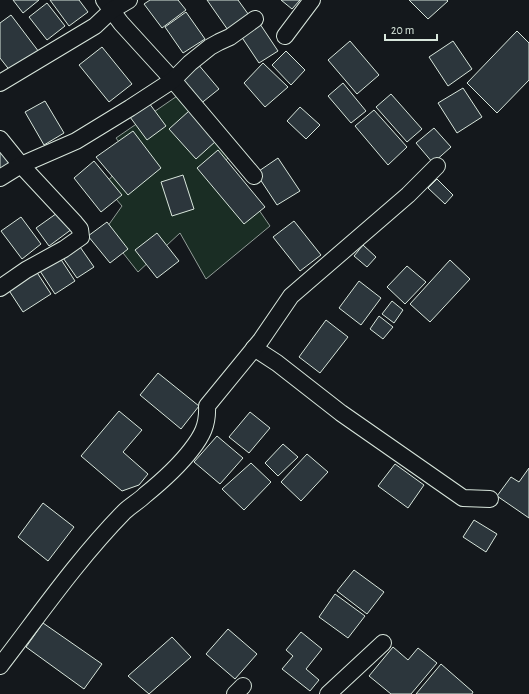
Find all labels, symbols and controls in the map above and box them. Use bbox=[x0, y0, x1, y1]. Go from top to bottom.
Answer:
scale bar bbox=[385, 16, 437, 42]
text: 20 m bbox=[391, 24, 414, 36]

